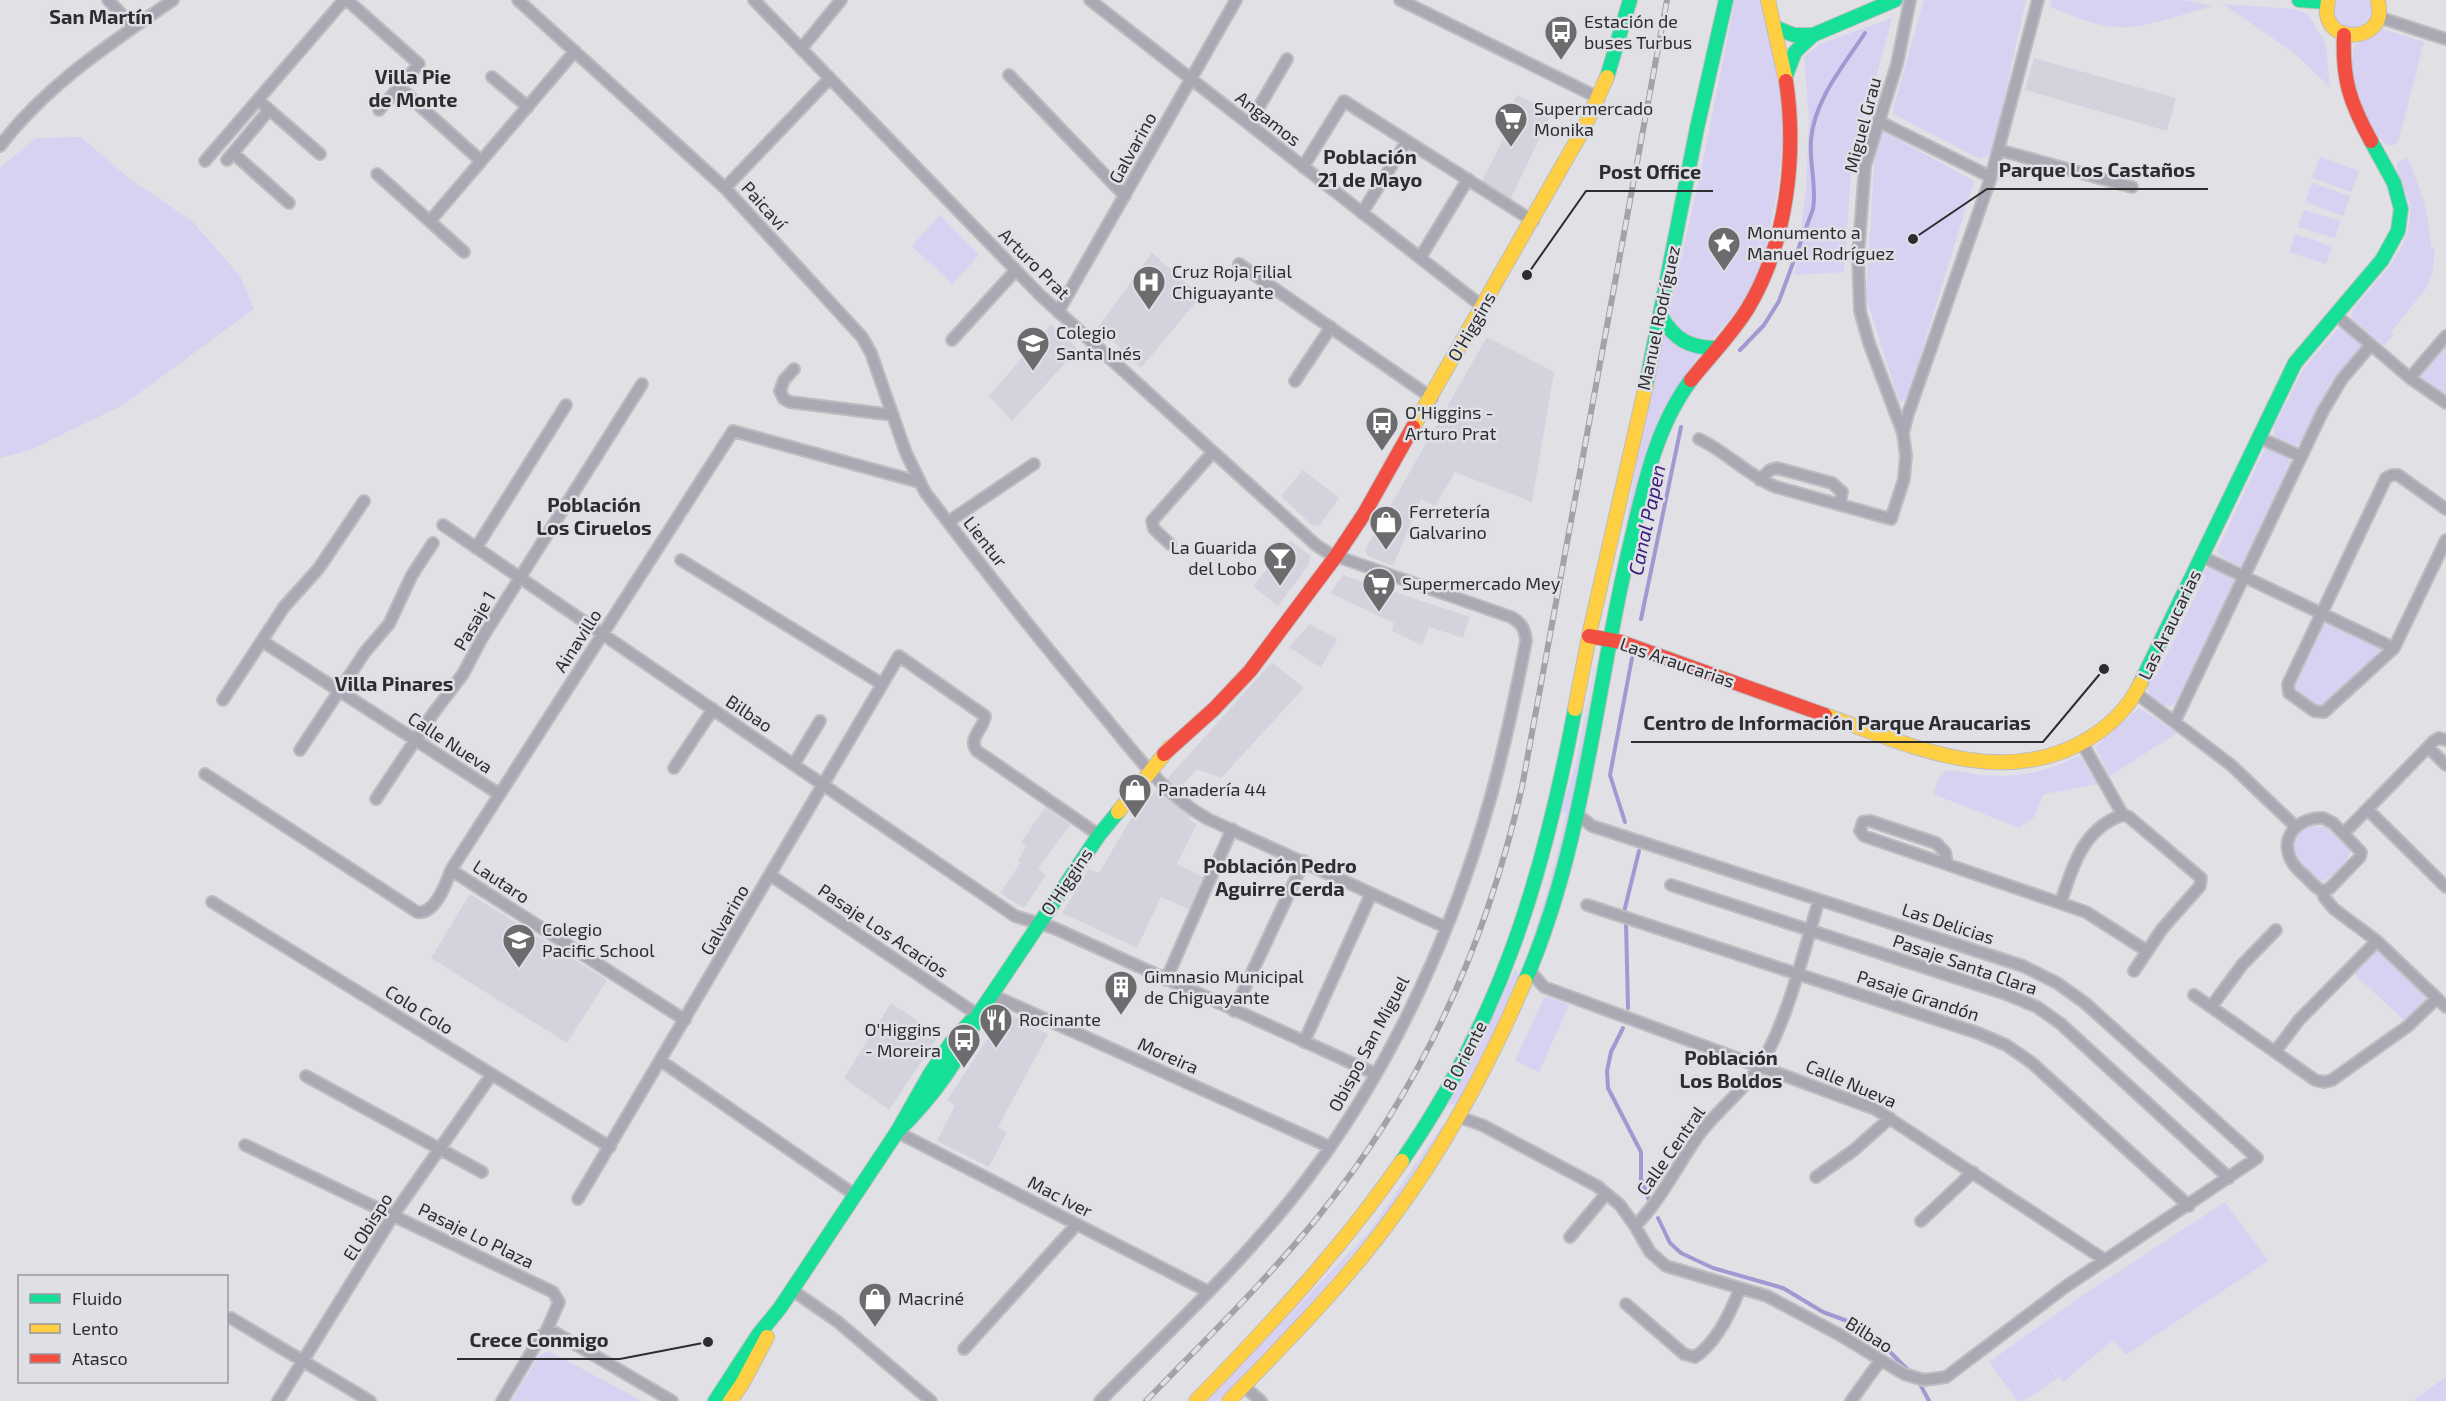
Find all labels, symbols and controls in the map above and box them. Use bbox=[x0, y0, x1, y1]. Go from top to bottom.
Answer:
district label: San Martín bbox=[49, 4, 153, 28]
place label: Estación de buses Turbus bbox=[1584, 10, 1692, 53]
bus stop icon: Estación de buses Turbus bbox=[1543, 14, 1579, 61]
district label: Villa Pie de Monte bbox=[368, 64, 458, 111]
street label: Miguel Grau bbox=[1839, 75, 1885, 175]
street label: Angamos bbox=[1232, 86, 1306, 150]
place label: Supermercado Monika bbox=[1534, 97, 1653, 140]
supermarket icon: Supermercado Monika bbox=[1493, 101, 1529, 148]
street label: Galvarino bbox=[1104, 108, 1161, 187]
district label: Población 21 de Mayo bbox=[1318, 144, 1422, 192]
callout: Parque Los Castaños bbox=[1987, 151, 2208, 189]
callout: Post Office bbox=[1586, 153, 1713, 191]
text: Parque Los Castaños bbox=[1999, 157, 2195, 181]
text: Post Office bbox=[1599, 159, 1701, 183]
street label: Paicaví bbox=[737, 177, 793, 234]
place label: Monumento a Manuel Rodríguez bbox=[1747, 221, 1894, 264]
street label: Arturo Prat bbox=[995, 223, 1075, 303]
place icon: Monumento a Manuel Rodríguez bbox=[1706, 225, 1742, 272]
street label: Manuel Rodríguez bbox=[1632, 243, 1684, 392]
place label: Cruz Roja Filial Chiguayante bbox=[1172, 260, 1292, 303]
hospital icon: Cruz Roja Filial Chiguayante bbox=[1131, 264, 1167, 311]
street label: O'Higgins bbox=[1443, 288, 1500, 365]
place label: Colegio Santa Inés bbox=[1056, 321, 1141, 364]
school or university icon: Colegio Santa Inés bbox=[1015, 325, 1051, 372]
place label: O'Higgins - Arturo Prat bbox=[1405, 401, 1496, 444]
bus stop icon: O'Higgins - Arturo Prat bbox=[1364, 405, 1400, 452]
water label: Canal Papen bbox=[1623, 462, 1669, 577]
district label: Población Los Ciruelos bbox=[536, 492, 652, 539]
place label: Ferretería Galvarino bbox=[1409, 500, 1490, 543]
shop icon: Ferretería Galvarino bbox=[1368, 504, 1404, 551]
street label: Lientur bbox=[959, 512, 1012, 571]
place label: La Guarida del Lobo bbox=[1171, 536, 1257, 579]
bar icon: La Guarida del Lobo bbox=[1262, 540, 1298, 587]
supermarket icon: Supermercado Mey bbox=[1361, 566, 1397, 613]
street label: Las Araucarias bbox=[2133, 566, 2205, 683]
place label: Supermercado Mey bbox=[1402, 572, 1561, 594]
street label: Pasaje 1 bbox=[448, 587, 500, 654]
street label: Ainavillo bbox=[549, 605, 606, 676]
street label: Las Araucarias bbox=[1617, 632, 1738, 692]
district label: Villa Pinares bbox=[335, 671, 453, 695]
street label: Bilbao bbox=[722, 690, 777, 737]
callout: Centro de Información Parque Araucarias bbox=[1631, 704, 2043, 742]
street label: Calle Nueva bbox=[404, 707, 497, 778]
text: Centro de Información Parque Araucarias bbox=[1643, 710, 2031, 734]
shop icon: Panadería 44 bbox=[1117, 772, 1153, 819]
place label: Panadería 44 bbox=[1158, 778, 1267, 800]
street label: O'Higgins bbox=[1036, 844, 1097, 919]
district label: Población Pedro Aguirre Cerda bbox=[1203, 853, 1357, 900]
street label: Lautaro bbox=[469, 855, 534, 908]
street label: Pasaje Los Acacios bbox=[814, 878, 953, 982]
street label: Galvarino bbox=[695, 880, 753, 959]
street label: Las Delicias bbox=[1899, 898, 1997, 948]
place label: Colegio Pacific School bbox=[542, 918, 655, 961]
school or university icon: Colegio Pacific School bbox=[501, 922, 537, 969]
street label: Pasaje Santa Clara bbox=[1890, 929, 2040, 999]
place label: Gimnasio Municipal de Chiguayante bbox=[1144, 965, 1304, 1008]
street label: Pasaje Grandón bbox=[1854, 965, 1982, 1025]
building icon: Gimnasio Municipal de Chiguayante bbox=[1103, 969, 1139, 1016]
street label: Obispo San Miguel bbox=[1323, 971, 1413, 1115]
street label: Colo Colo bbox=[381, 980, 458, 1039]
restaurant icon: Rocinante bbox=[978, 1002, 1014, 1049]
place label: Rocinante bbox=[1019, 1008, 1101, 1030]
street label: 8 Oriente bbox=[1437, 1017, 1491, 1094]
place label: O'Higgins - Moreira bbox=[865, 1018, 941, 1061]
bus stop icon: O'Higgins - Moreira bbox=[946, 1022, 982, 1069]
street label: Moreira bbox=[1135, 1032, 1202, 1078]
district label: Población Los Boldos bbox=[1680, 1045, 1782, 1092]
street label: Calle Nueva bbox=[1803, 1054, 1900, 1112]
street label: Calle Central bbox=[1631, 1101, 1709, 1199]
street label: Mac Iver bbox=[1024, 1171, 1096, 1222]
street label: El Obispo bbox=[338, 1189, 396, 1264]
street label: Pasaje Lo Plaza bbox=[415, 1198, 538, 1273]
legend bbox=[18, 1275, 228, 1383]
shop icon: Macriné bbox=[857, 1281, 893, 1328]
text: Fluido bbox=[72, 1287, 122, 1309]
place label: Macriné bbox=[898, 1287, 964, 1309]
street label: Bilbao bbox=[1842, 1311, 1897, 1357]
text: Lento bbox=[72, 1317, 118, 1339]
callout: Crece Conmigo bbox=[457, 1321, 620, 1359]
text: Crece Conmigo bbox=[469, 1327, 609, 1351]
text: Atasco bbox=[72, 1347, 128, 1369]

